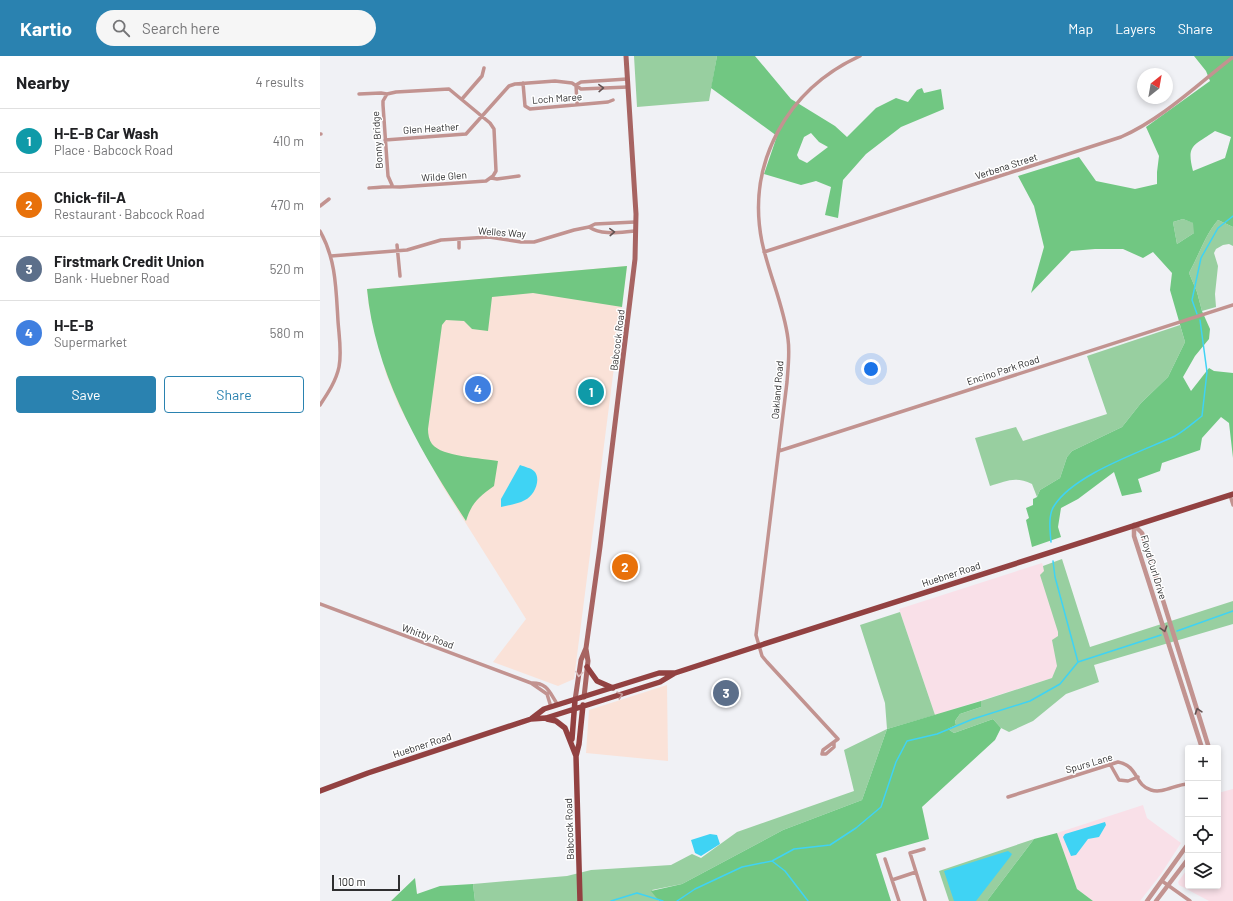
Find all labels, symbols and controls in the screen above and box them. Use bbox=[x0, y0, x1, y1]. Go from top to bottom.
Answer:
search box bbox=[96, 10, 376, 46]
text: Kartio bbox=[20, 17, 72, 40]
icon: search bbox=[110, 17, 132, 39]
text: Search here bbox=[142, 19, 220, 37]
text: Map bbox=[1068, 20, 1093, 37]
text: Layers bbox=[1115, 20, 1156, 37]
text: Share bbox=[1178, 20, 1213, 37]
north arrow bbox=[1137, 68, 1173, 104]
text: Nearby bbox=[16, 72, 70, 92]
text: 4 results bbox=[256, 74, 304, 90]
one-way arrow bbox=[598, 84, 604, 93]
street label: Loch Maree bbox=[532, 90, 582, 106]
street label: Bonny Bridge bbox=[369, 111, 385, 169]
street label: Glen Heather bbox=[403, 120, 460, 136]
text: H-E-B Car Wash bbox=[54, 124, 158, 142]
text: 1 bbox=[27, 133, 31, 149]
text: 410 m bbox=[273, 133, 304, 149]
text: Place · Babcock Road bbox=[54, 142, 173, 158]
street label: Verbena Street bbox=[973, 150, 1039, 182]
street label: Wilde Glen bbox=[421, 168, 467, 184]
text: Chick-fil-A bbox=[54, 188, 126, 206]
text: 2 bbox=[25, 197, 33, 213]
text: 470 m bbox=[270, 197, 304, 213]
text: Restaurant · Babcock Road bbox=[54, 206, 204, 222]
street label: Welles Way bbox=[478, 224, 527, 240]
one-way arrow bbox=[609, 228, 615, 237]
text: Firstmark Credit Union bbox=[54, 252, 204, 270]
text: 3 bbox=[25, 261, 33, 277]
text: 520 m bbox=[270, 261, 304, 277]
text: Bank · Huebner Road bbox=[54, 270, 170, 286]
street label: Babcock Road bbox=[607, 309, 627, 371]
text: H-E-B bbox=[54, 316, 94, 334]
text: 4 bbox=[25, 325, 33, 341]
text: 580 m bbox=[270, 325, 304, 341]
text: Supermarket bbox=[54, 334, 127, 350]
street label: Encino Park Road bbox=[965, 353, 1041, 387]
your location bbox=[861, 359, 881, 379]
street label: Oakland Road bbox=[768, 360, 786, 420]
pin: 4 bbox=[465, 374, 491, 404]
button: Save bbox=[16, 376, 156, 413]
button: Share bbox=[164, 376, 304, 413]
pin: 1 bbox=[578, 377, 604, 407]
street label: Floyd Curl Drive bbox=[1138, 533, 1170, 601]
pin: 2 bbox=[612, 552, 638, 582]
street label: Huebner Road bbox=[920, 559, 982, 589]
street label: Whitby Road bbox=[400, 621, 456, 651]
one-way arrow bbox=[1159, 626, 1168, 633]
one-way arrow bbox=[575, 670, 584, 677]
pin: 3 bbox=[713, 678, 739, 708]
one-way arrow bbox=[616, 691, 623, 700]
one-way arrow bbox=[1194, 707, 1203, 714]
street label: Huebner Road bbox=[391, 730, 453, 760]
map controls bbox=[1185, 745, 1221, 889]
button: + bbox=[1185, 745, 1221, 781]
street label: Spurs Lane bbox=[1064, 751, 1114, 775]
button: − bbox=[1185, 781, 1221, 817]
street label: Babcock Road bbox=[562, 798, 576, 860]
button: locate bbox=[1185, 817, 1221, 853]
button: layers bbox=[1185, 853, 1221, 889]
scale bar bbox=[332, 873, 400, 892]
text: 100 m bbox=[338, 875, 366, 888]

